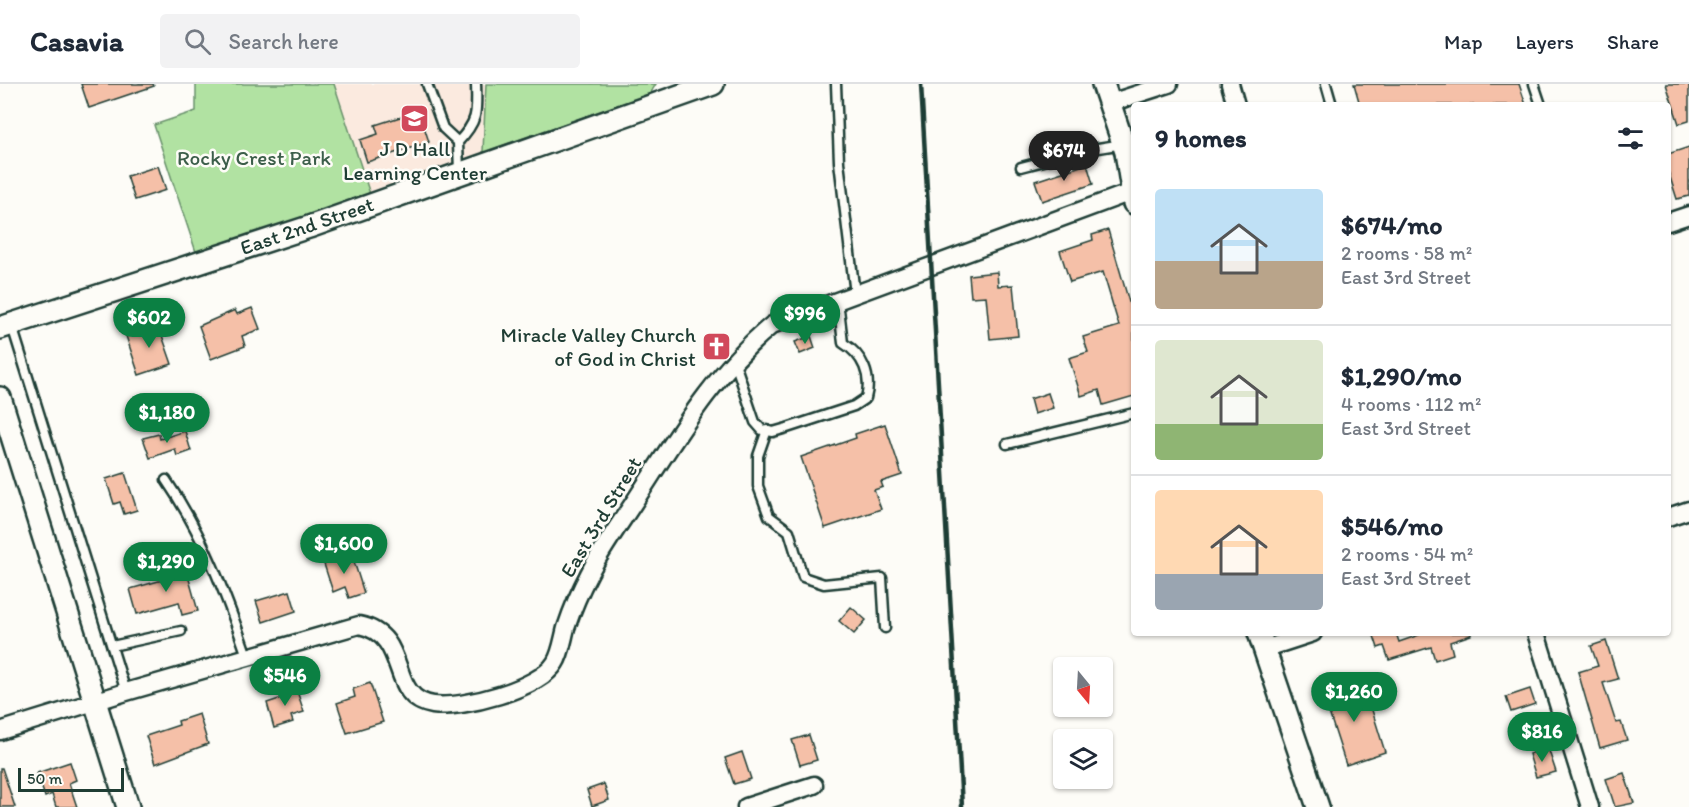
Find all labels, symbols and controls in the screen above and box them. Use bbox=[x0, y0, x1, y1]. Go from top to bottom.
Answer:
search box bbox=[160, 14, 580, 68]
text: Casavia bbox=[30, 24, 124, 58]
icon: search bbox=[181, 25, 214, 58]
text: Search here bbox=[229, 28, 339, 55]
text: Map bbox=[1444, 29, 1483, 54]
text: Layers bbox=[1516, 29, 1574, 54]
text: Share bbox=[1607, 29, 1659, 54]
school or university icon: J D Hall Learning Center bbox=[399, 102, 431, 134]
text: 9 homes bbox=[1155, 122, 1247, 154]
icon: filters bbox=[1614, 122, 1647, 155]
pin: $674 bbox=[1028, 131, 1100, 182]
place label: J D Hall Learning Center bbox=[343, 136, 488, 185]
text: $674 bbox=[1043, 138, 1085, 162]
park label: Rocky Crest Park bbox=[177, 145, 331, 170]
street label: East 2nd Street bbox=[237, 191, 377, 260]
text: $674/mo bbox=[1341, 209, 1442, 241]
icon: home bbox=[1203, 213, 1275, 285]
text: 2 rooms · 58 m² bbox=[1341, 241, 1472, 265]
text: East 3rd Street bbox=[1341, 265, 1471, 289]
pin: $996 bbox=[769, 294, 841, 345]
pin: $602 bbox=[113, 298, 185, 349]
text: $996 bbox=[784, 301, 826, 325]
text: $602 bbox=[127, 305, 171, 329]
place label: Miracle Valley Church of God in Christ bbox=[501, 322, 697, 371]
church icon: Miracle Valley Church of God in Christ bbox=[701, 331, 733, 363]
text: $1,290/mo bbox=[1341, 360, 1462, 392]
icon: home bbox=[1203, 364, 1275, 436]
text: 4 rooms · 112 m² bbox=[1341, 392, 1481, 416]
pin: $1,180 bbox=[118, 393, 216, 444]
text: $1,180 bbox=[139, 400, 195, 424]
text: East 3rd Street bbox=[1341, 416, 1471, 440]
street label: East 3rd Street bbox=[555, 452, 646, 582]
text: $546/mo bbox=[1341, 510, 1443, 542]
icon: home bbox=[1203, 514, 1275, 586]
pin: $1,600 bbox=[295, 524, 393, 575]
text: $1,600 bbox=[314, 531, 374, 555]
pin: $1,290 bbox=[117, 542, 215, 593]
text: 2 rooms · 54 m² bbox=[1341, 542, 1473, 566]
text: $1,290 bbox=[137, 549, 195, 573]
text: East 3rd Street bbox=[1341, 566, 1471, 590]
pin: $546 bbox=[249, 656, 321, 707]
north arrow bbox=[1053, 657, 1113, 717]
map controls bbox=[1053, 657, 1113, 789]
text: $546 bbox=[263, 663, 307, 687]
pin: $1,260 bbox=[1305, 672, 1403, 723]
text: $1,260 bbox=[1325, 679, 1383, 703]
pin: $816 bbox=[1506, 712, 1578, 763]
text: $816 bbox=[1522, 719, 1562, 743]
button: layers bbox=[1053, 729, 1113, 789]
scale bar bbox=[18, 765, 124, 792]
text: 50 m bbox=[27, 769, 62, 788]

